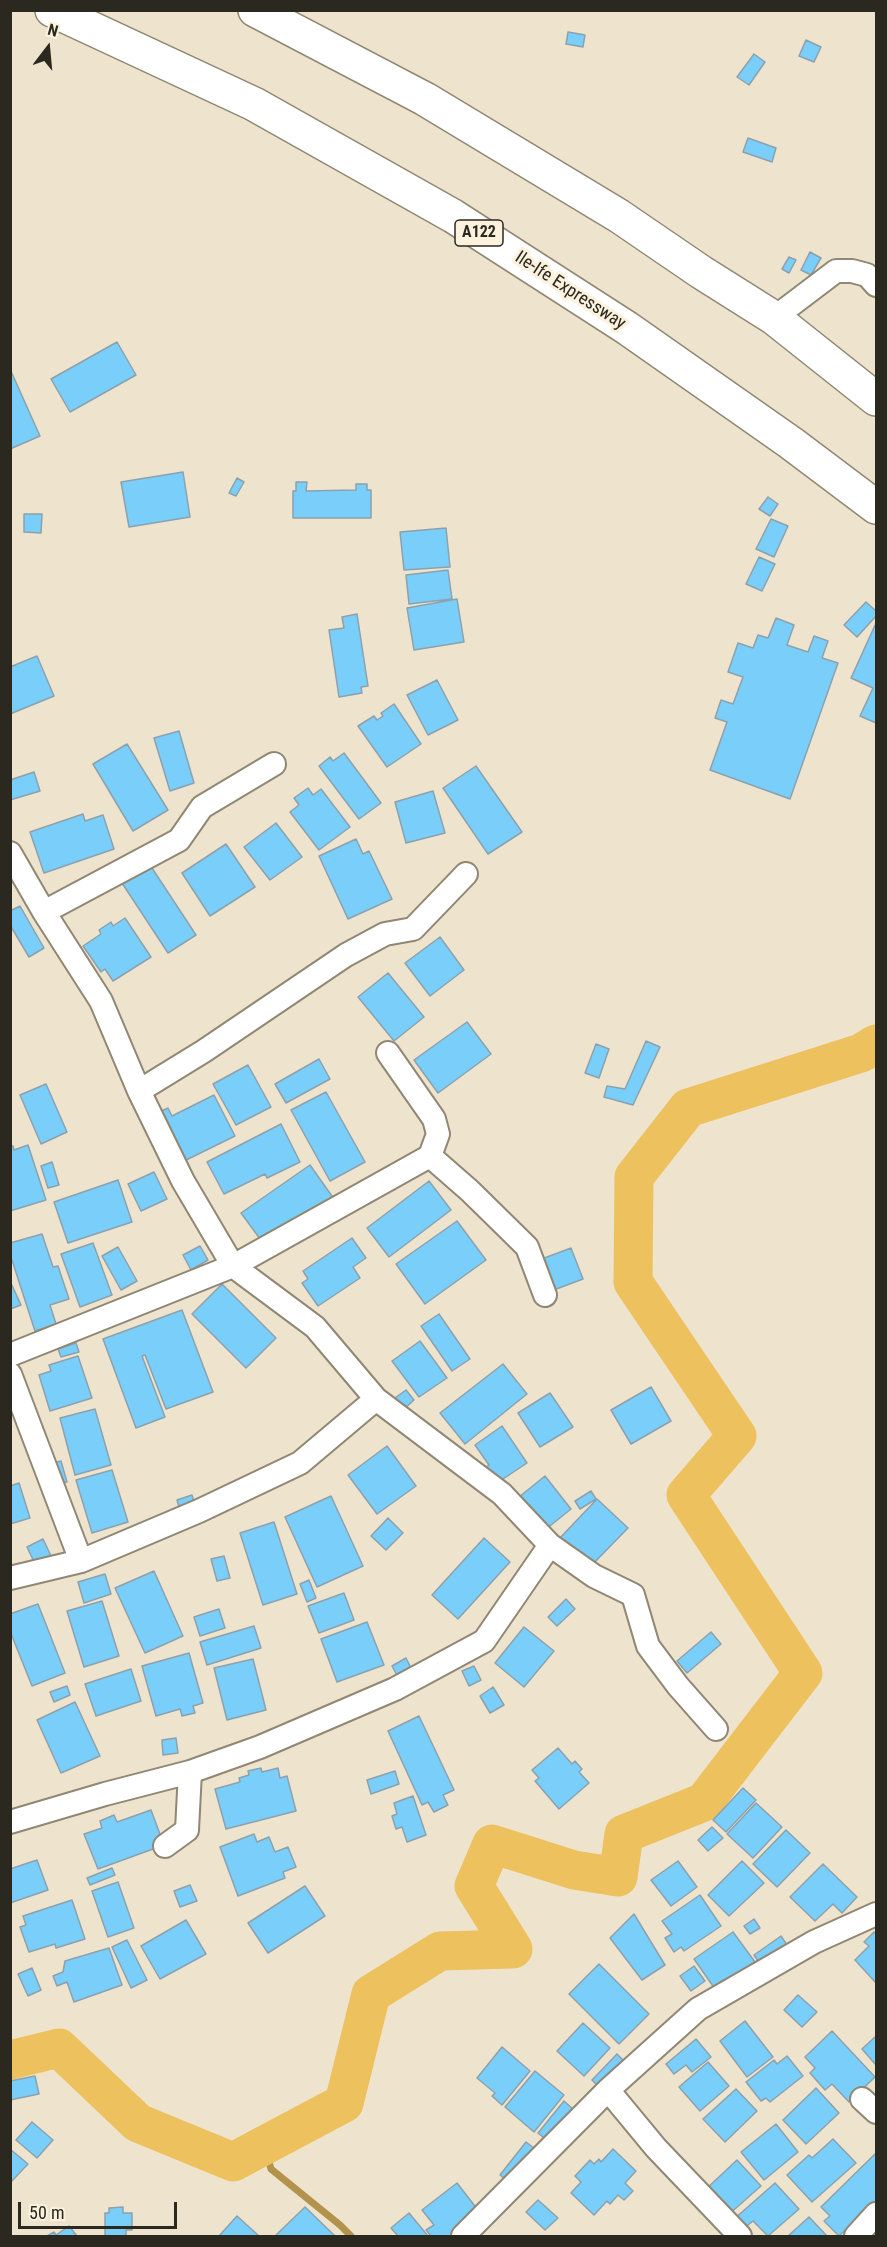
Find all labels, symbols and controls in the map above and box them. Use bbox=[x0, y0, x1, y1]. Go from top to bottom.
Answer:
north arrow bbox=[18, 18, 78, 78]
text: N bbox=[46, 20, 60, 41]
road number: A122 bbox=[455, 220, 503, 246]
street label: Ile-Ife Expressway bbox=[511, 247, 629, 335]
scale bar bbox=[21, 2190, 180, 2228]
text: 50 m bbox=[29, 2202, 64, 2223]

